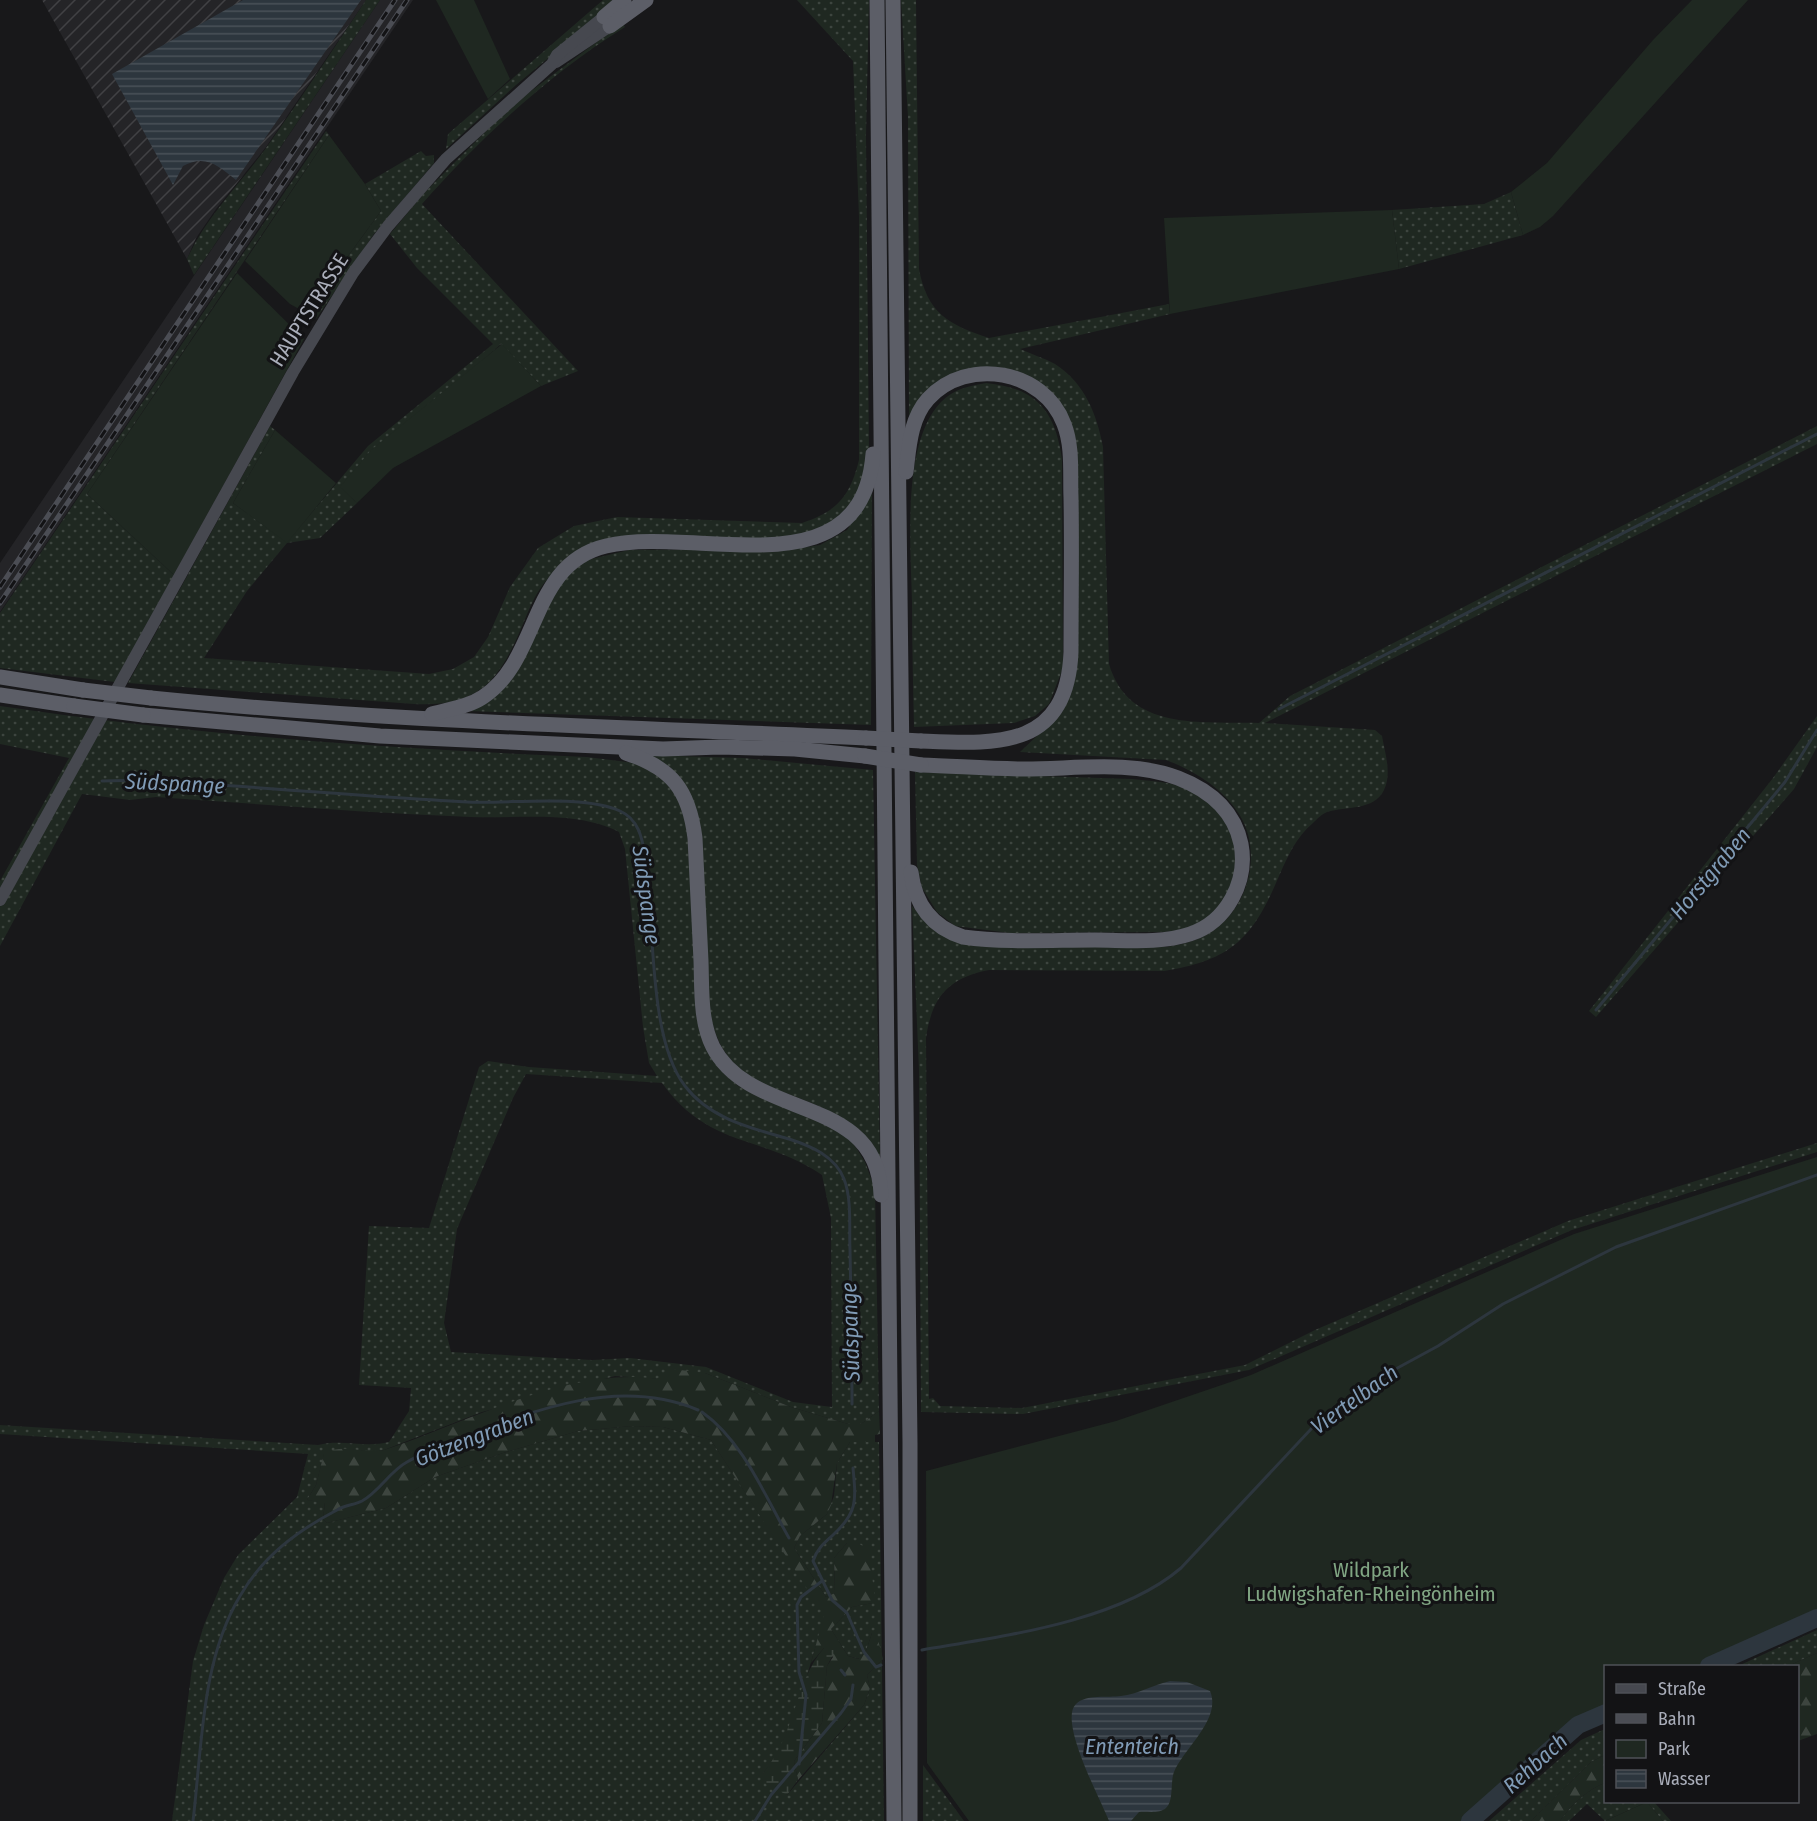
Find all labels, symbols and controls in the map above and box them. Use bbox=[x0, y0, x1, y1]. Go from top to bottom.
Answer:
street label: HAUPTSTRASSE bbox=[264, 249, 354, 371]
water label: Südspange bbox=[124, 767, 225, 800]
water label: Horstgraben bbox=[1664, 822, 1757, 925]
water label: Südspange bbox=[626, 843, 667, 946]
water label: Südspange bbox=[835, 1282, 866, 1383]
water label: Viertelbach bbox=[1305, 1359, 1403, 1440]
water label: Götzengraben bbox=[411, 1402, 537, 1472]
park label: Wildpark Ludwigshafen-Rheingönheim bbox=[1246, 1557, 1496, 1607]
legend bbox=[1604, 1665, 1799, 1803]
text: Straße bbox=[1658, 1678, 1706, 1700]
text: Bahn bbox=[1658, 1708, 1696, 1730]
water label: Rehbach bbox=[1498, 1727, 1573, 1799]
water label: Ententeich bbox=[1085, 1733, 1179, 1760]
text: Park bbox=[1658, 1738, 1691, 1760]
text: Wasser bbox=[1658, 1768, 1711, 1790]

